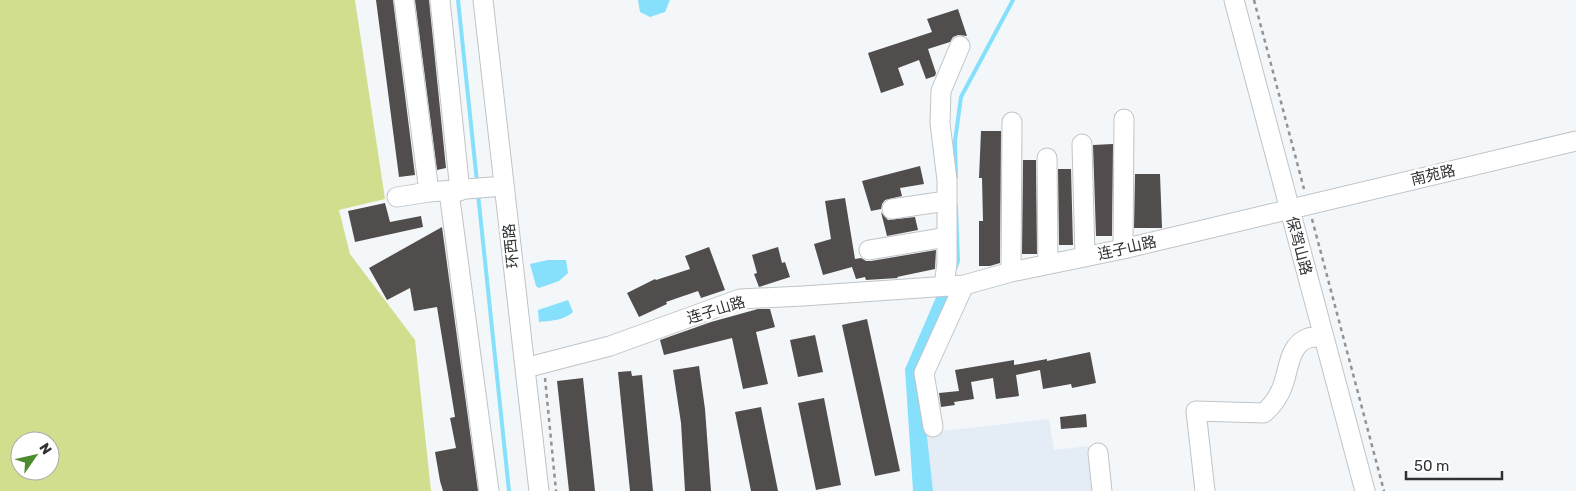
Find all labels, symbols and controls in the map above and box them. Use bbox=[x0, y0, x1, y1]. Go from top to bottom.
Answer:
street label: 南苑路 bbox=[1409, 161, 1457, 189]
street label: 保驾山路 bbox=[1283, 215, 1315, 277]
street label: 环西路 bbox=[500, 223, 522, 269]
street label: 连子山路 bbox=[1096, 232, 1158, 264]
street label: 连子山路 bbox=[685, 293, 747, 327]
north arrow bbox=[10, 431, 60, 481]
text: N bbox=[35, 440, 55, 458]
scale bar bbox=[1406, 448, 1502, 480]
text: 50 m bbox=[1414, 457, 1449, 475]

